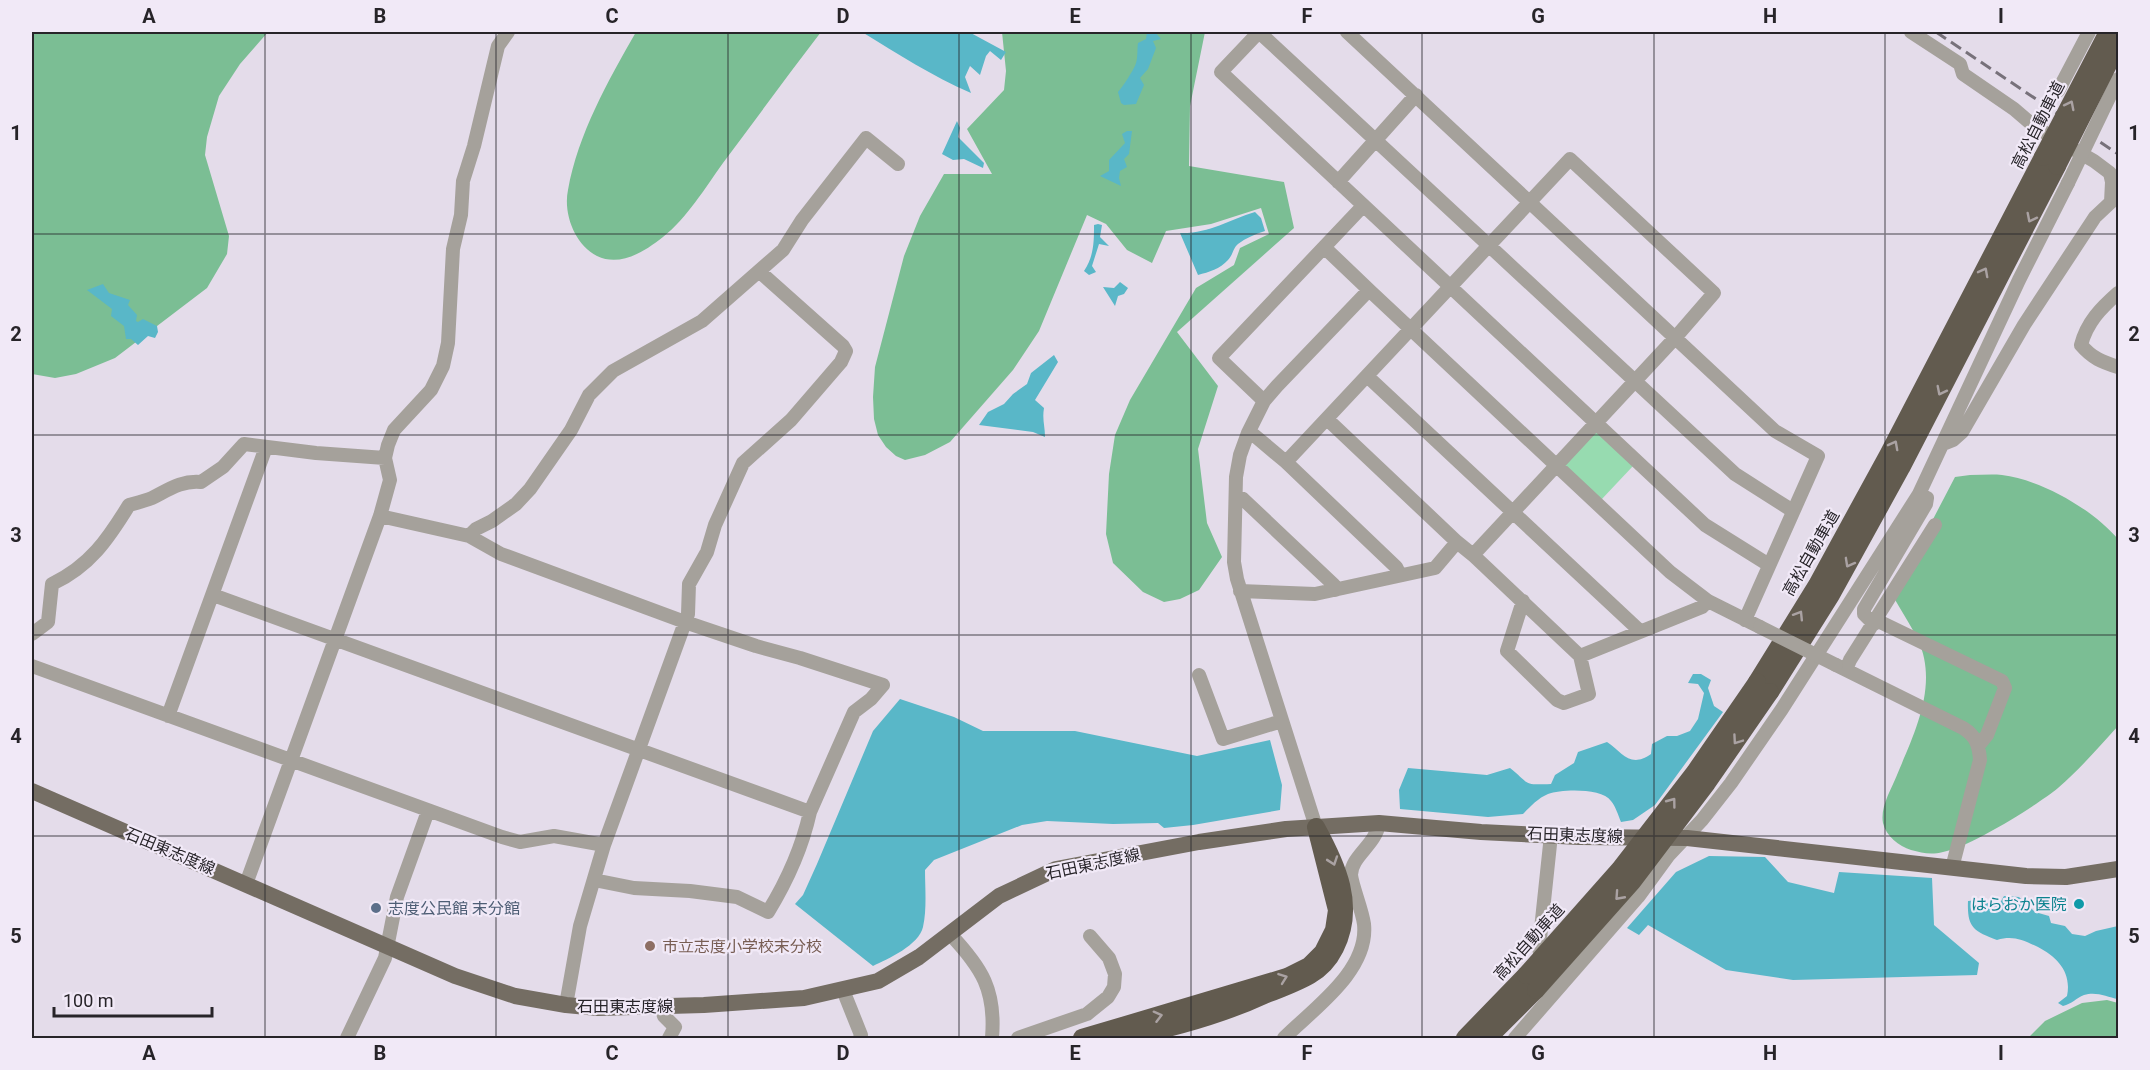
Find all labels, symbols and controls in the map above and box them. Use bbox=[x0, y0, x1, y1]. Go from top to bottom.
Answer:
text: A bbox=[142, 4, 156, 28]
text: B bbox=[374, 4, 386, 28]
text: C bbox=[605, 4, 619, 28]
text: D bbox=[837, 4, 850, 28]
text: E bbox=[1069, 4, 1081, 28]
text: F bbox=[1302, 4, 1313, 28]
text: G bbox=[1531, 4, 1545, 28]
text: H bbox=[1763, 4, 1777, 28]
text: I bbox=[1998, 4, 2004, 28]
street label: 高松自動車道 bbox=[2008, 78, 2068, 172]
one-way arrow bbox=[2063, 101, 2074, 112]
text: 1 bbox=[10, 121, 22, 145]
text: 1 bbox=[2128, 121, 2140, 145]
one-way arrow bbox=[2026, 211, 2038, 222]
one-way arrow bbox=[1977, 267, 1988, 278]
text: 2 bbox=[10, 322, 22, 346]
text: 2 bbox=[2128, 322, 2140, 346]
one-way arrow bbox=[1937, 384, 1948, 395]
one-way arrow bbox=[1887, 440, 1898, 451]
street label: 高松自動車道 bbox=[1779, 507, 1843, 599]
text: 3 bbox=[10, 523, 22, 547]
text: 3 bbox=[2128, 523, 2140, 547]
one-way arrow bbox=[1845, 556, 1856, 567]
one-way arrow bbox=[1791, 611, 1803, 621]
text: 4 bbox=[10, 724, 22, 748]
text: 4 bbox=[2128, 724, 2140, 748]
one-way arrow bbox=[1733, 734, 1744, 745]
one-way arrow bbox=[1664, 798, 1675, 809]
street label: 石田東志度線 bbox=[122, 823, 218, 879]
street label: 石田東志度線 bbox=[1527, 824, 1623, 846]
street label: 石田東志度線 bbox=[1044, 845, 1142, 883]
one-way arrow bbox=[1325, 855, 1338, 866]
one-way arrow bbox=[1615, 889, 1626, 900]
place label: はらおか医院 bbox=[1971, 895, 2067, 914]
marker: はらおか医院 bbox=[2072, 897, 2086, 911]
place label: 志度公民館 末分館 bbox=[388, 899, 520, 918]
street label: 高松自動車道 bbox=[1490, 900, 1568, 984]
marker: 志度公民館 末分館 bbox=[369, 901, 383, 915]
text: 5 bbox=[10, 924, 22, 948]
text: 5 bbox=[2128, 924, 2140, 948]
place label: 市立志度小学校末分校 bbox=[662, 937, 822, 956]
marker: 市立志度小学校末分校 bbox=[643, 939, 657, 953]
one-way arrow bbox=[1278, 972, 1288, 985]
scale bar bbox=[54, 980, 212, 1018]
text: 100 m bbox=[63, 990, 114, 1011]
street label: 石田東志度線 bbox=[577, 997, 673, 1016]
one-way arrow bbox=[1153, 1011, 1163, 1023]
text: A bbox=[142, 1041, 156, 1065]
text: B bbox=[374, 1041, 386, 1065]
text: C bbox=[605, 1041, 619, 1065]
text: D bbox=[837, 1041, 850, 1065]
text: E bbox=[1069, 1041, 1081, 1065]
text: F bbox=[1302, 1041, 1313, 1065]
text: G bbox=[1531, 1041, 1545, 1065]
text: H bbox=[1763, 1041, 1777, 1065]
text: I bbox=[1998, 1041, 2004, 1065]

